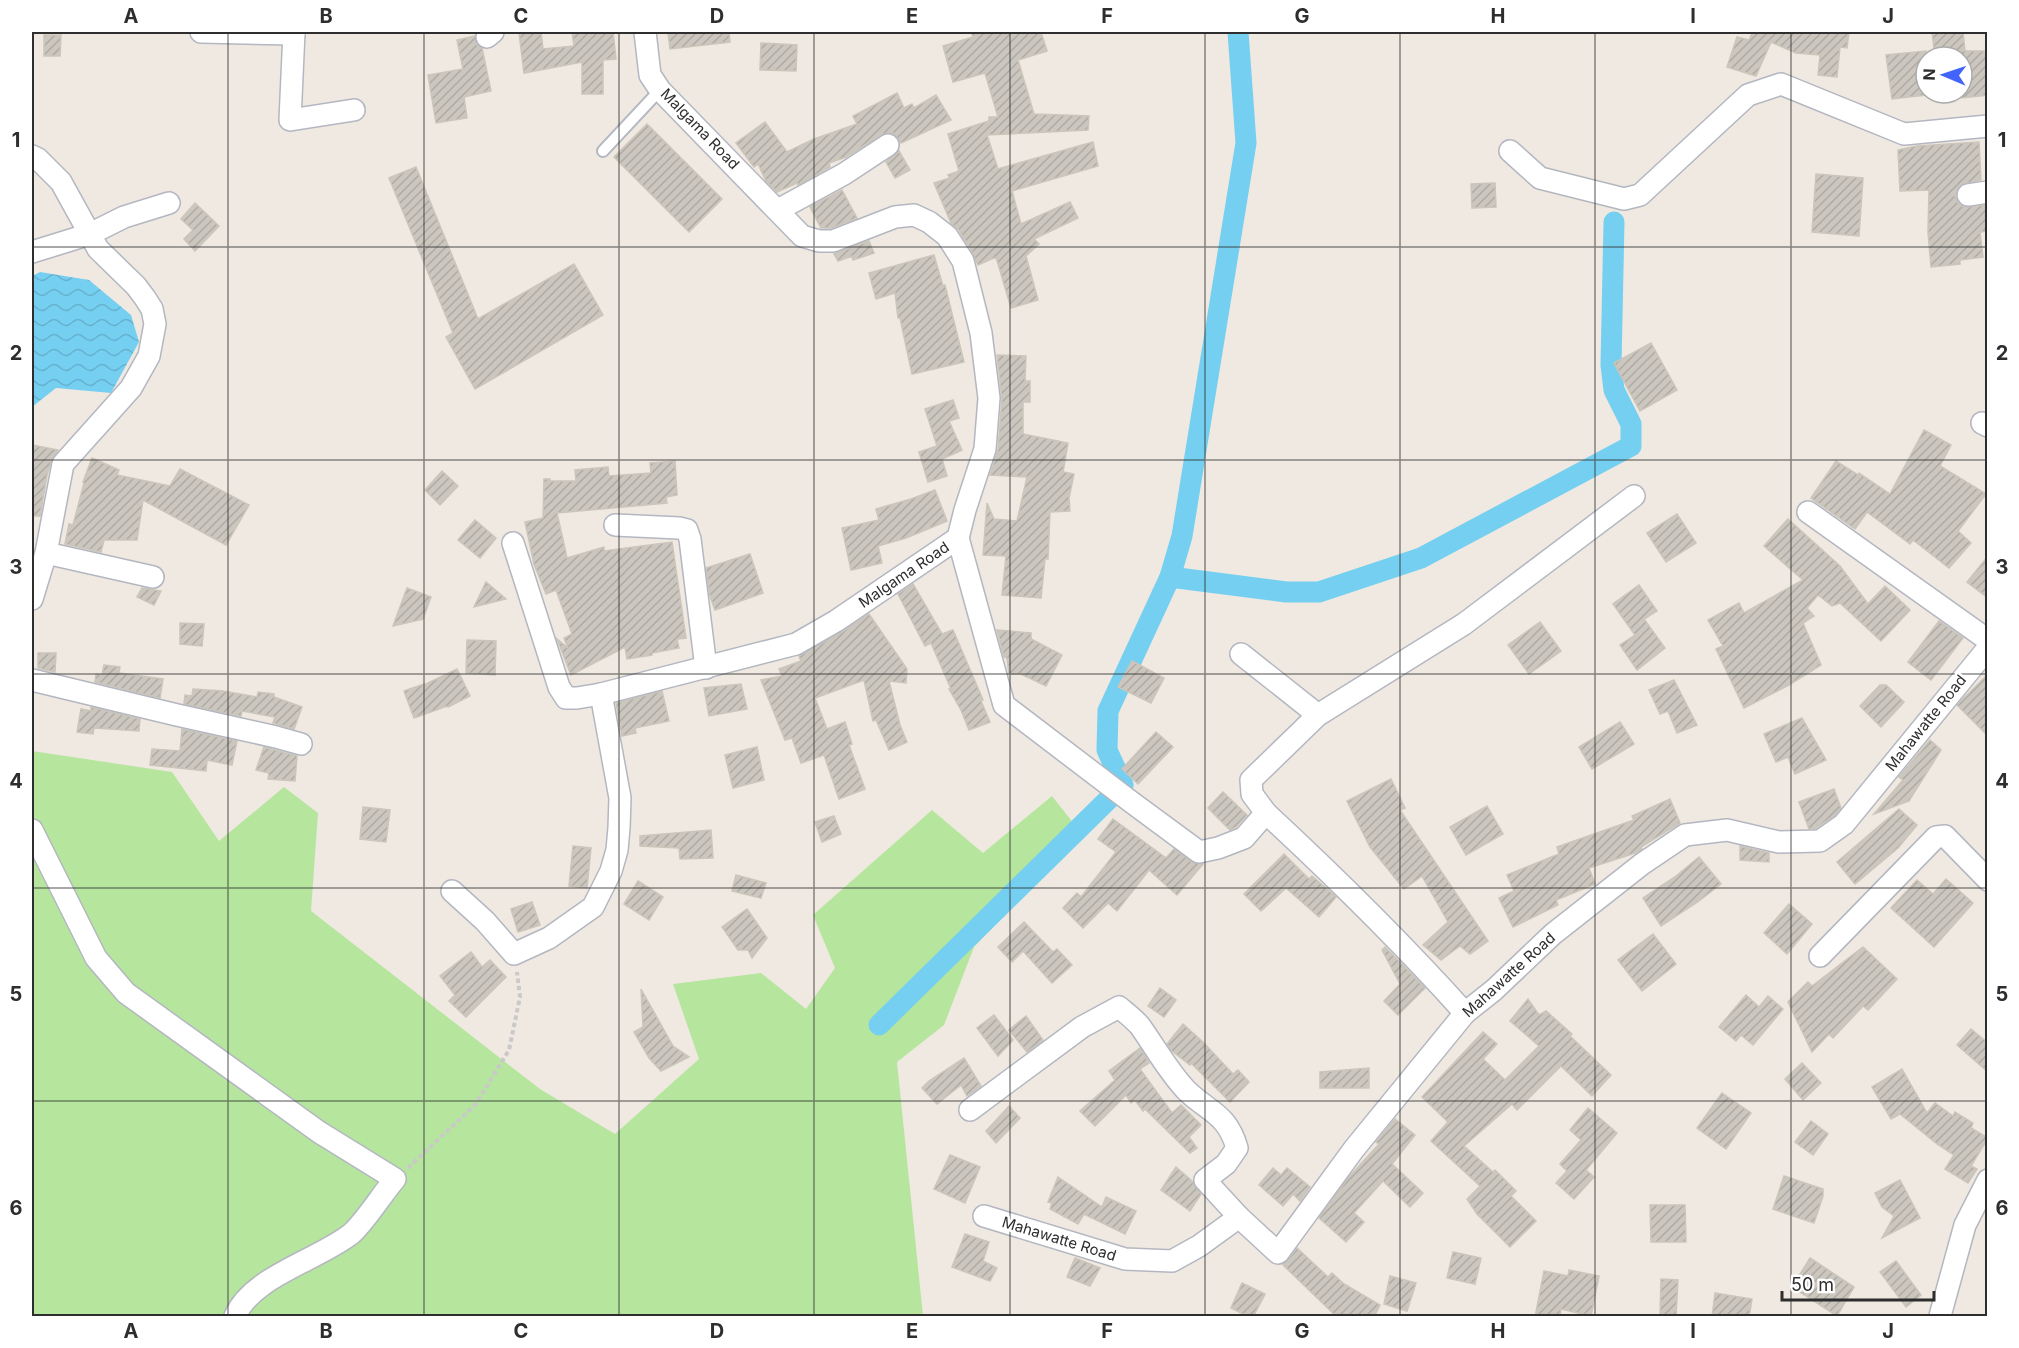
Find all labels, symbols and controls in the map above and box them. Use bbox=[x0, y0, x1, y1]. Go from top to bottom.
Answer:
text: A bbox=[124, 4, 139, 28]
text: B bbox=[319, 4, 333, 28]
text: C bbox=[514, 4, 528, 28]
text: D bbox=[710, 4, 724, 28]
text: E bbox=[906, 4, 918, 28]
text: F bbox=[1101, 4, 1113, 28]
text: G bbox=[1294, 4, 1310, 28]
text: H bbox=[1491, 4, 1505, 28]
text: I bbox=[1690, 4, 1696, 28]
text: J bbox=[1882, 4, 1894, 28]
north arrow bbox=[1914, 45, 1974, 105]
text: N bbox=[1919, 68, 1939, 81]
street label: Malgama Road bbox=[657, 84, 744, 173]
text: 1 bbox=[12, 128, 20, 152]
text: 1 bbox=[1998, 128, 2006, 152]
text: 2 bbox=[10, 341, 22, 365]
text: 2 bbox=[1996, 341, 2008, 365]
street label: Malgama Road bbox=[855, 537, 953, 612]
text: 3 bbox=[10, 555, 22, 579]
text: 3 bbox=[1996, 555, 2008, 579]
street label: Mahawatte Road bbox=[1881, 671, 1970, 775]
text: 4 bbox=[9, 769, 23, 793]
text: 4 bbox=[1995, 769, 2009, 793]
street label: Mahawatte Road bbox=[1458, 928, 1559, 1021]
text: 5 bbox=[10, 982, 22, 1006]
text: 5 bbox=[1996, 982, 2008, 1006]
text: 6 bbox=[10, 1196, 23, 1220]
text: 6 bbox=[1996, 1196, 2009, 1220]
street label: Mahawatte Road bbox=[1000, 1212, 1119, 1265]
scale bar bbox=[1782, 1264, 1934, 1302]
text: 50 m bbox=[1791, 1274, 1834, 1295]
text: A bbox=[124, 1319, 139, 1343]
text: B bbox=[319, 1319, 333, 1343]
text: C bbox=[514, 1319, 528, 1343]
text: D bbox=[710, 1319, 724, 1343]
text: E bbox=[906, 1319, 918, 1343]
text: F bbox=[1101, 1319, 1113, 1343]
text: G bbox=[1294, 1319, 1310, 1343]
text: H bbox=[1491, 1319, 1505, 1343]
text: I bbox=[1690, 1319, 1696, 1343]
text: J bbox=[1882, 1319, 1894, 1343]

